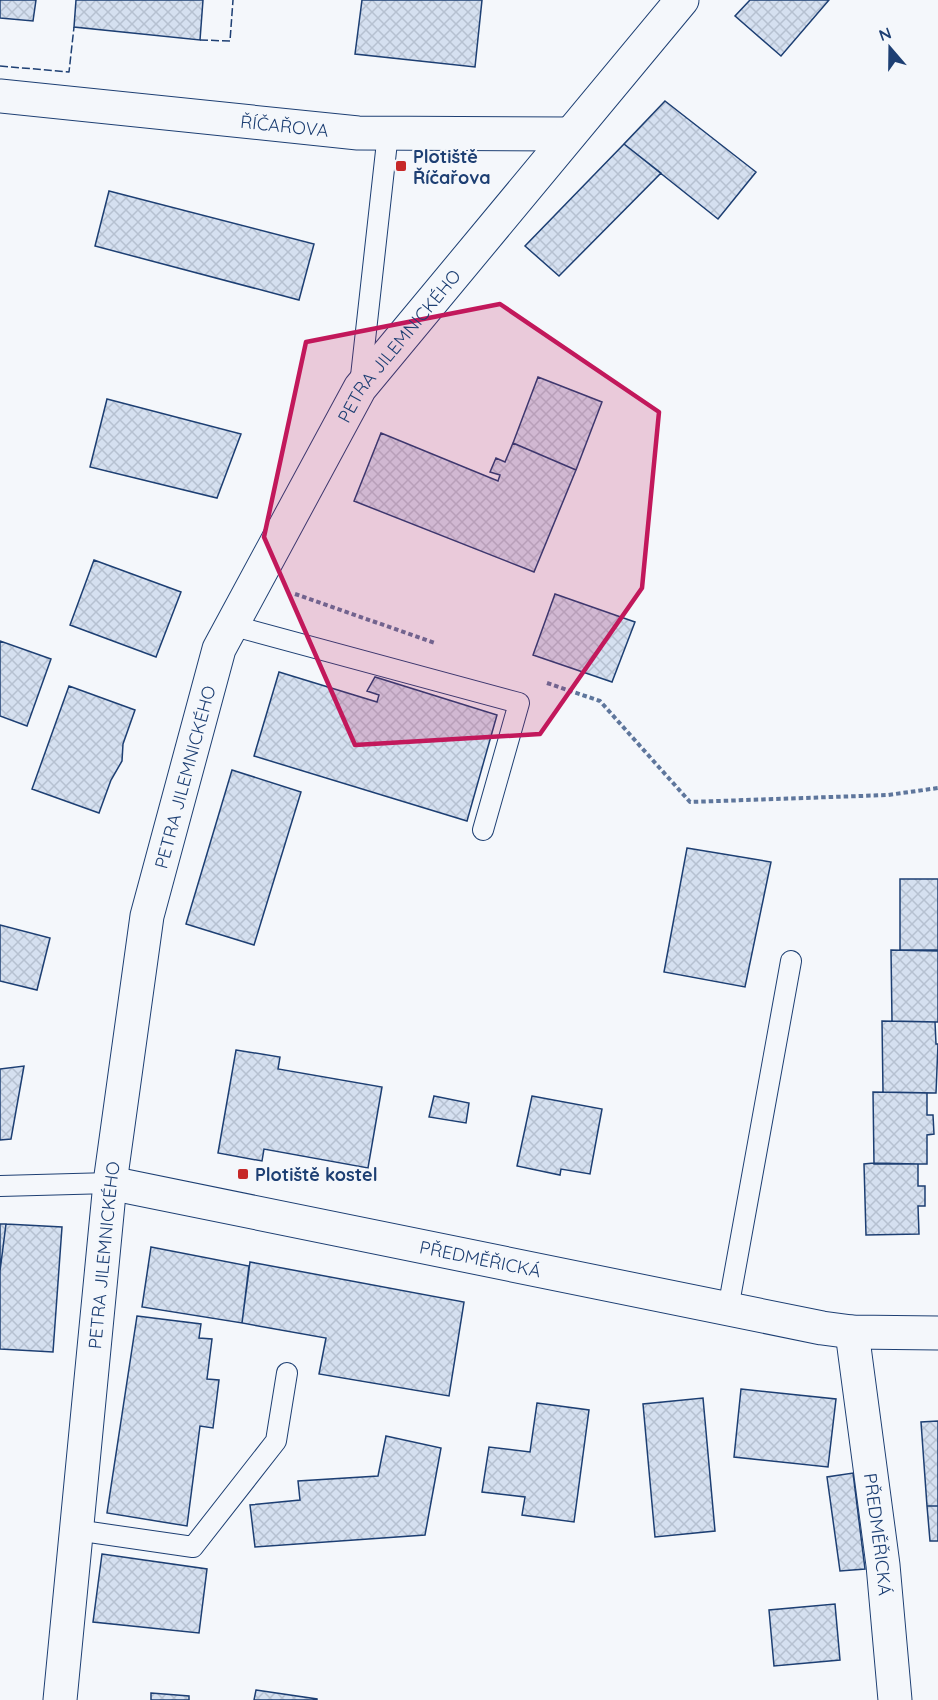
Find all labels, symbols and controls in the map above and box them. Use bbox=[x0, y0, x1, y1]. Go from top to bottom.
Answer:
north arrow bbox=[860, 18, 920, 78]
text: N bbox=[876, 22, 894, 45]
street label: ŘÍČAŘOVA bbox=[239, 109, 330, 141]
place label: Plotiště Říčařova bbox=[413, 145, 491, 189]
marker: Plotiště Říčařova bbox=[394, 159, 408, 173]
street label: PETRA JILEMNICKÉHO bbox=[332, 264, 465, 426]
street label: PETRA JILEMNICKÉHO bbox=[149, 683, 220, 871]
street label: PETRA JILEMNICKÉHO bbox=[83, 1160, 124, 1350]
place label: Plotiště kostel bbox=[255, 1163, 378, 1186]
marker: Plotiště kostel bbox=[236, 1167, 250, 1181]
street label: PŘEDMĚŘICKÁ bbox=[418, 1235, 543, 1282]
street label: PŘEDMĚŘICKÁ bbox=[859, 1472, 897, 1597]

